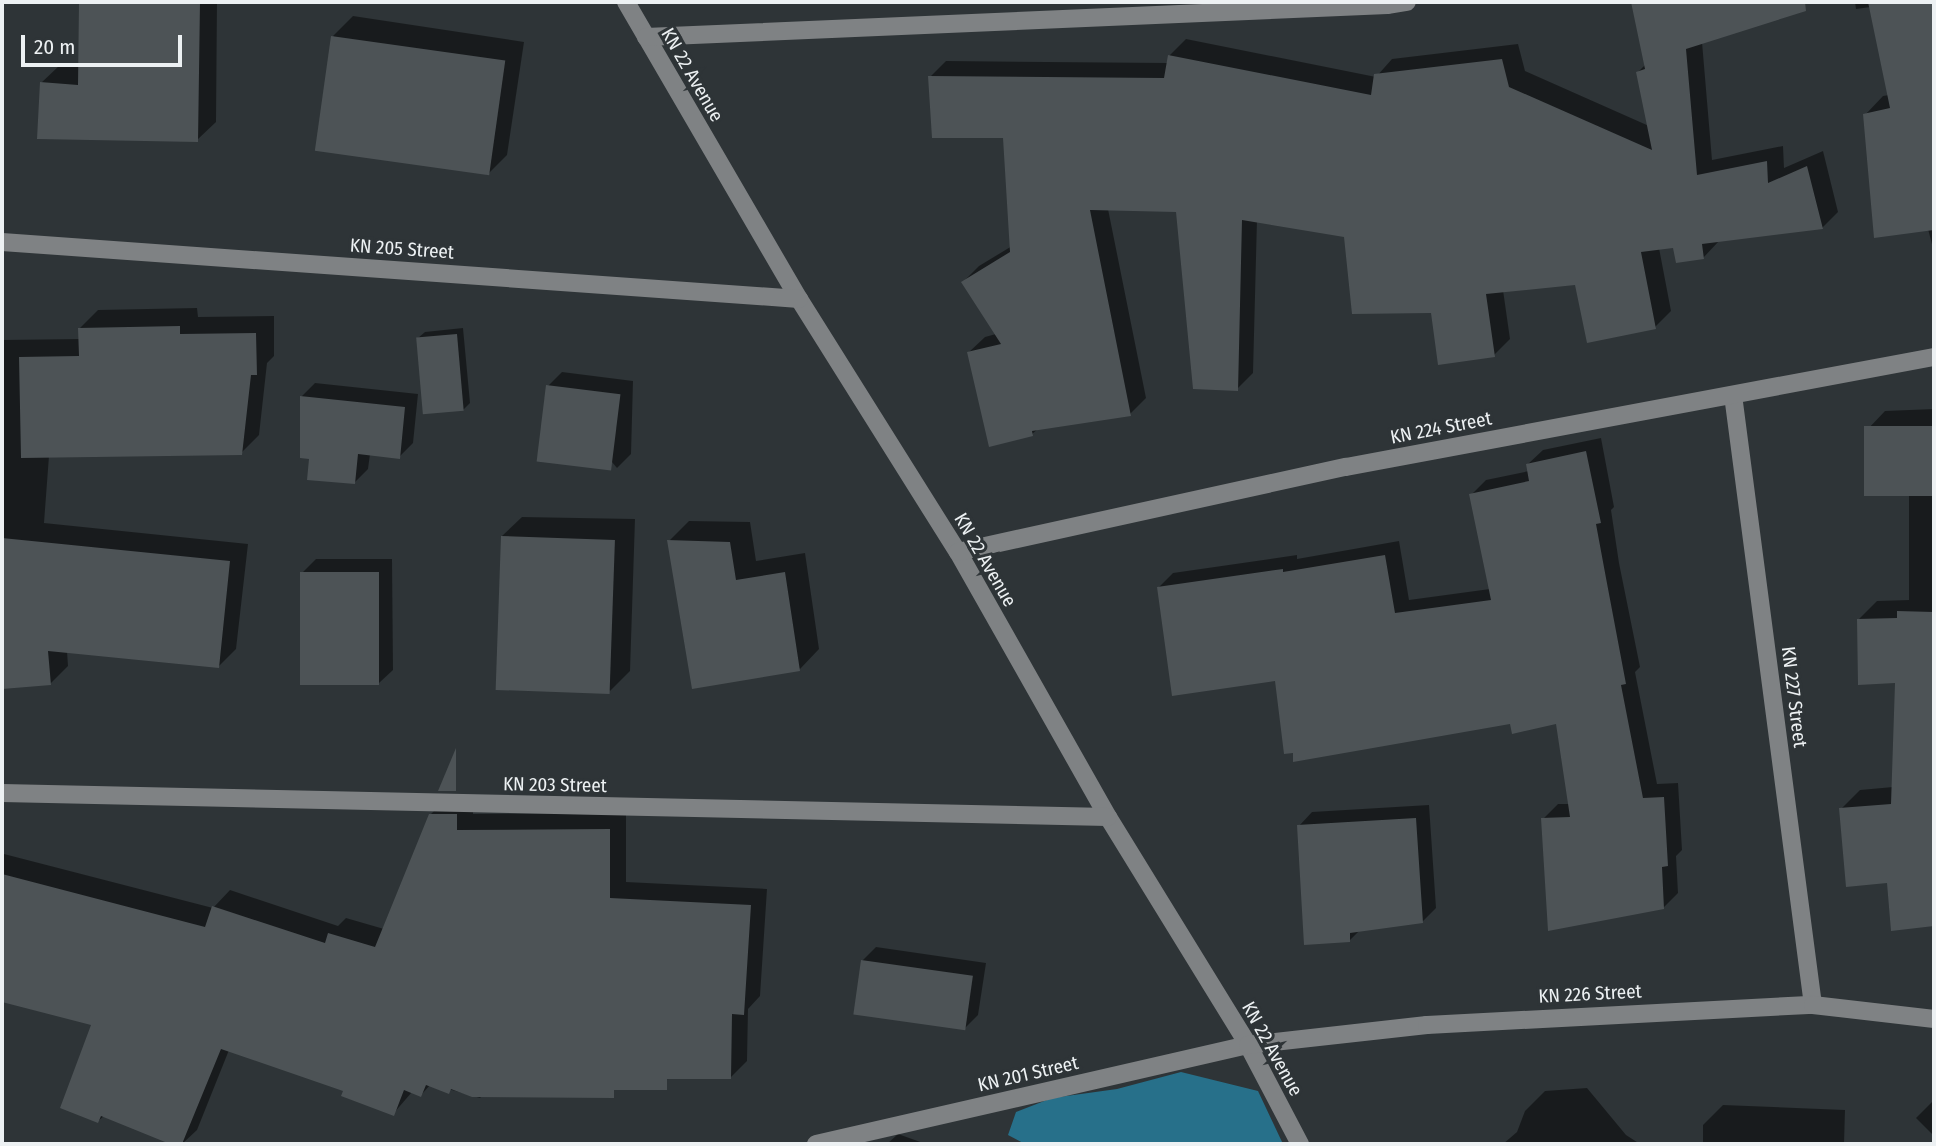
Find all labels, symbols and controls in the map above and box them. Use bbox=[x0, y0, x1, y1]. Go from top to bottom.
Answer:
scale bar bbox=[24, 21, 186, 65]
street label: KN 22 Avenue bbox=[656, 24, 728, 126]
text: 20 m bbox=[34, 34, 75, 60]
street label: KN 205 Street bbox=[349, 234, 455, 264]
street label: KN 224 Street bbox=[1388, 407, 1494, 449]
street label: KN 22 Avenue bbox=[949, 509, 1021, 611]
street label: KN 227 Street bbox=[1776, 645, 1812, 749]
street label: KN 203 Street bbox=[503, 773, 607, 797]
street label: KN 226 Street bbox=[1538, 980, 1642, 1008]
street label: KN 22 Avenue bbox=[1237, 998, 1307, 1100]
street label: KN 201 Street bbox=[976, 1051, 1080, 1097]

